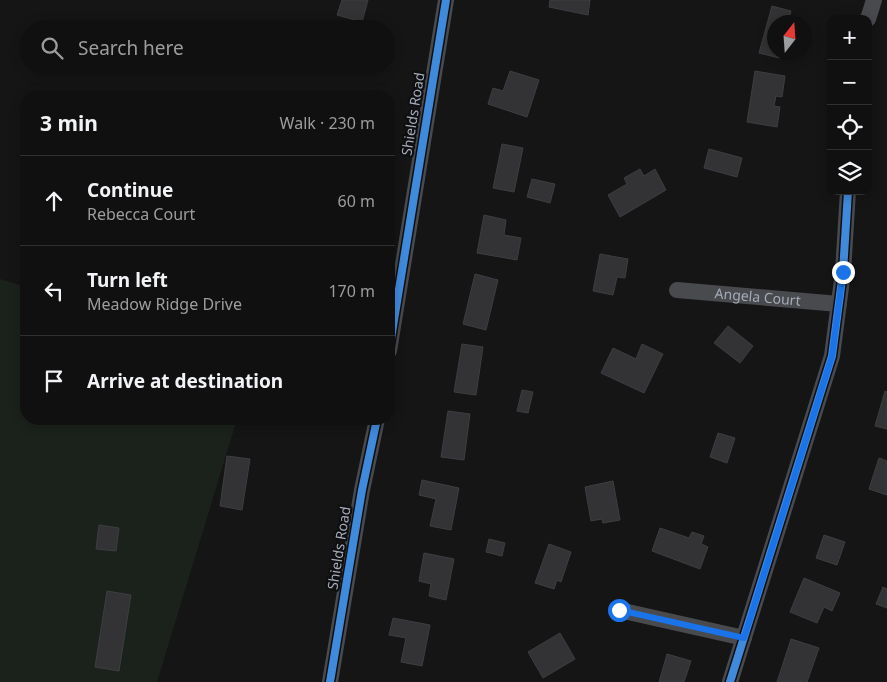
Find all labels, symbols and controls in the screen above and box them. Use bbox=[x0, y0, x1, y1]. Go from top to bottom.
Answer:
north arrow bbox=[767, 15, 812, 60]
map controls bbox=[827, 15, 872, 195]
button: + bbox=[827, 15, 872, 60]
search box bbox=[20, 20, 395, 75]
icon: search bbox=[38, 34, 66, 62]
text: Search here bbox=[78, 35, 184, 61]
button: − bbox=[827, 60, 872, 105]
street label: Shields Road bbox=[397, 71, 428, 157]
button: locate bbox=[827, 105, 872, 150]
text: 3 min bbox=[40, 109, 98, 137]
text: Walk · 230 m bbox=[280, 112, 375, 134]
button: layers bbox=[827, 150, 872, 195]
text: Continue bbox=[87, 177, 173, 203]
icon: ahead bbox=[40, 187, 68, 215]
text: 60 m bbox=[338, 190, 375, 212]
text: Rebecca Court bbox=[87, 203, 195, 225]
route end bbox=[832, 261, 855, 284]
text: Turn left bbox=[87, 267, 168, 293]
icon: left bbox=[40, 277, 68, 305]
text: 170 m bbox=[328, 280, 375, 302]
street label: Angela Court bbox=[714, 283, 801, 310]
text: Meadow Ridge Drive bbox=[87, 293, 242, 315]
icon: arrive bbox=[40, 367, 68, 395]
text: Arrive at destination bbox=[87, 368, 283, 394]
street label: Shields Road bbox=[323, 505, 354, 591]
route start bbox=[608, 599, 631, 622]

